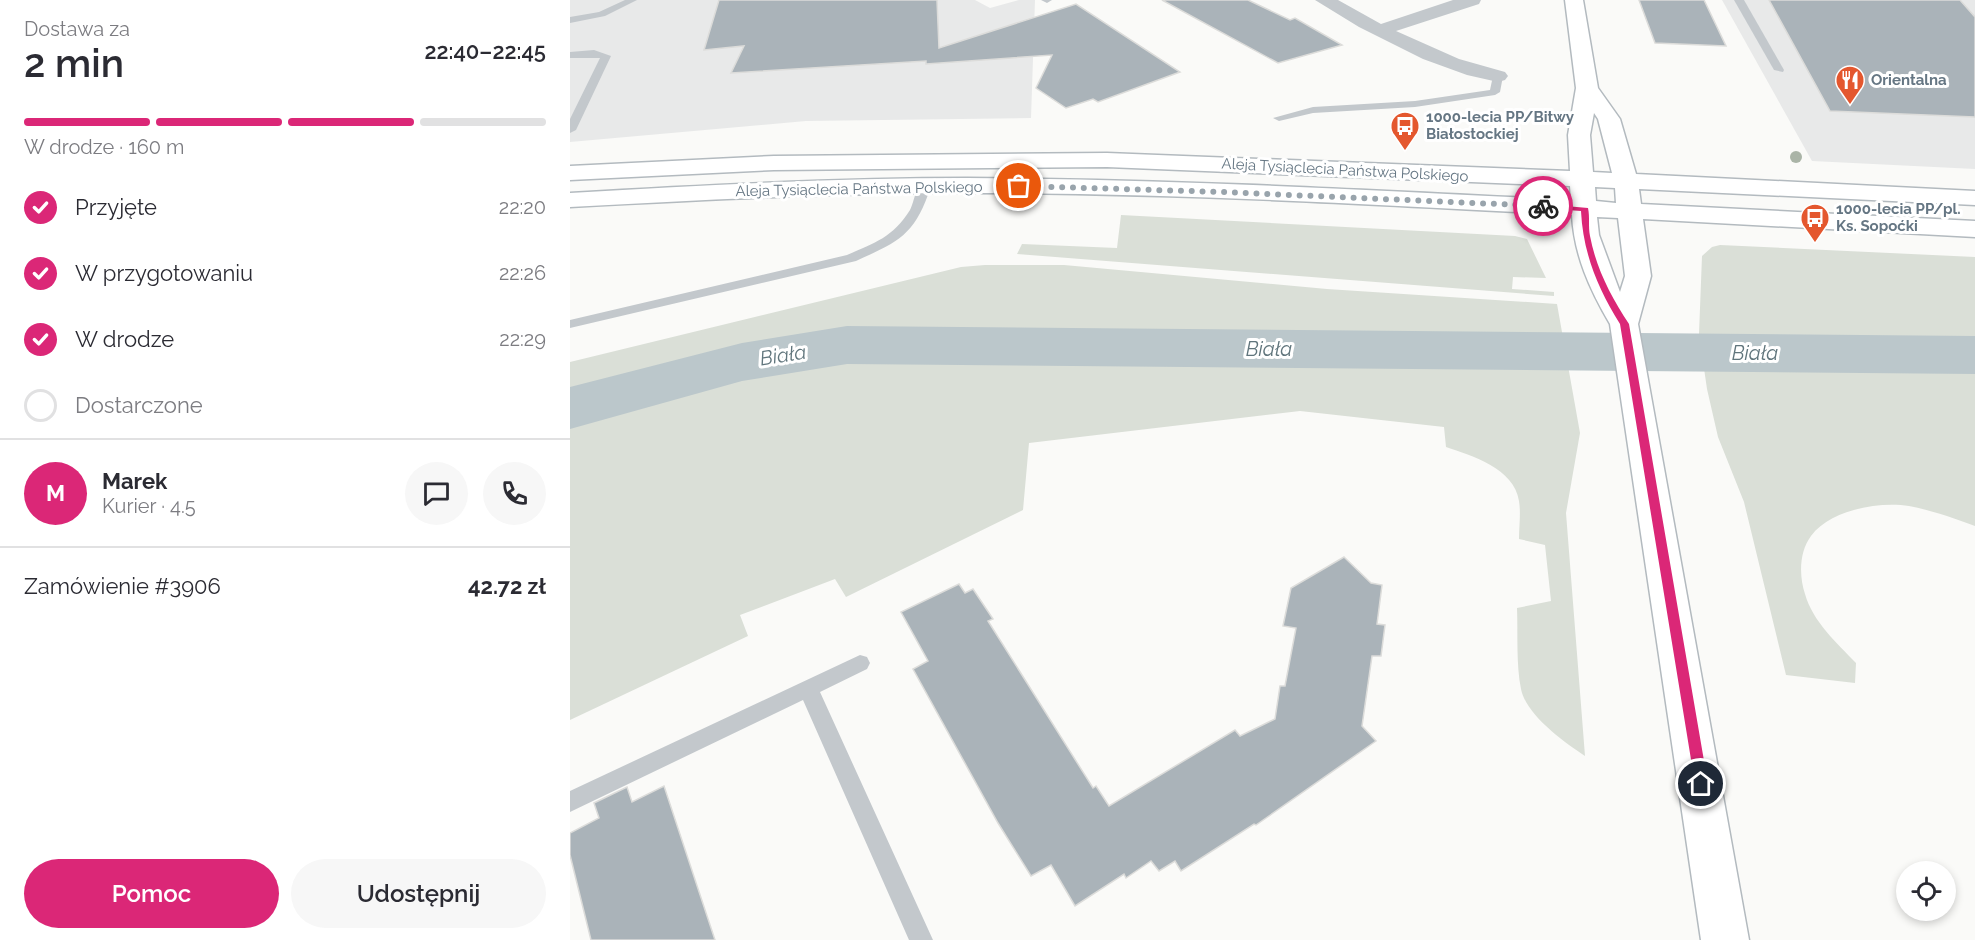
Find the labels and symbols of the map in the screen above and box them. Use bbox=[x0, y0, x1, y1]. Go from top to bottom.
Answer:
restaurant icon: Orientalna bbox=[1834, 64, 1866, 106]
place label: Orientalna bbox=[1871, 71, 1947, 89]
place label: 1000-lecia PP/Bitwy Białostockiej bbox=[1426, 108, 1575, 143]
bus stop icon: 1000-lecia PP/Bitwy Białostockiej bbox=[1389, 110, 1421, 152]
street label: Aleja Tysiąclecia Państwa Polskiego bbox=[1221, 155, 1469, 185]
pin bbox=[993, 160, 1044, 211]
courier bbox=[1513, 176, 1573, 236]
street label: Aleja Tysiąclecia Państwa Polskiego bbox=[735, 178, 983, 200]
place label: 1000-lecia PP/pl. Ks. Sopoćki bbox=[1836, 200, 1961, 235]
bus stop icon: 1000-lecia PP/pl. Ks. Sopoćki bbox=[1799, 202, 1831, 244]
water label: Biała bbox=[1246, 337, 1292, 361]
water label: Biała bbox=[758, 339, 808, 370]
water label: Biała bbox=[1732, 341, 1778, 365]
pin bbox=[1675, 758, 1726, 809]

